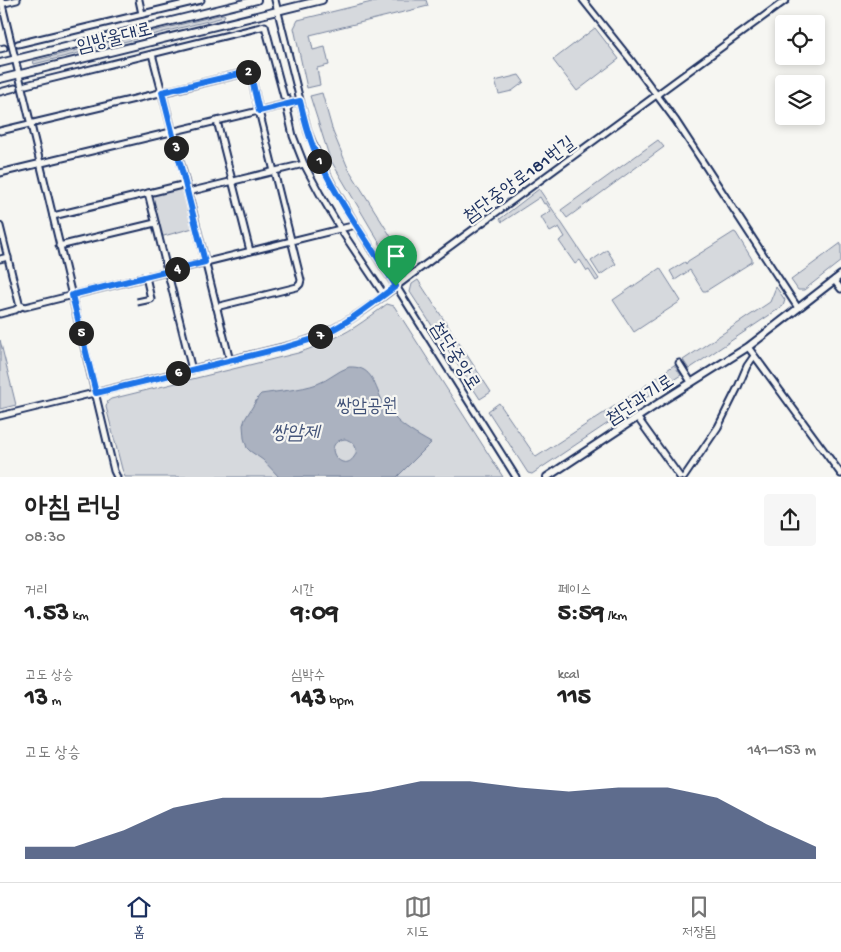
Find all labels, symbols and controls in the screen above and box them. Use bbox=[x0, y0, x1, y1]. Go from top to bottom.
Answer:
map controls bbox=[775, 15, 825, 125]
button: locate bbox=[775, 15, 825, 65]
street label: 임방울대로 bbox=[75, 19, 155, 60]
pin: 2 bbox=[236, 60, 260, 84]
text: 2 bbox=[245, 64, 252, 81]
button: layers bbox=[775, 75, 825, 125]
street label: 첨단중앙로181번길 bbox=[460, 133, 581, 229]
pin: 3 bbox=[164, 136, 188, 160]
text: 3 bbox=[173, 140, 180, 157]
pin: 1 bbox=[306, 148, 332, 174]
text: 1 bbox=[317, 153, 322, 170]
pin bbox=[375, 235, 417, 286]
icon: arrive bbox=[382, 242, 410, 270]
pin: 4 bbox=[164, 256, 190, 282]
text: 4 bbox=[174, 261, 181, 278]
street label: 첨단중앙로 bbox=[424, 318, 484, 395]
pin: 5 bbox=[68, 320, 94, 346]
pin: 7 bbox=[308, 324, 332, 348]
text: 5 bbox=[78, 325, 85, 342]
text: 7 bbox=[317, 328, 324, 345]
pin: 6 bbox=[166, 360, 190, 386]
text: 6 bbox=[175, 365, 182, 382]
street label: 첨단과기로 bbox=[603, 370, 679, 431]
park label: 쌍암공원 bbox=[336, 396, 398, 419]
water label: 쌍암제 bbox=[271, 423, 322, 446]
text: 아침 러닝 bbox=[25, 493, 122, 526]
button: share bbox=[764, 494, 816, 546]
text: 08:30 bbox=[25, 529, 65, 548]
text: 거리 bbox=[25, 583, 48, 600]
text: 시간 bbox=[291, 583, 314, 600]
text: 페이스 bbox=[558, 583, 591, 600]
text: 1.53 bbox=[25, 600, 69, 629]
text: 9:09 bbox=[291, 600, 338, 629]
text: 5:59 bbox=[558, 600, 604, 629]
text: km bbox=[69, 608, 89, 625]
text: /km bbox=[604, 608, 627, 625]
text: kcal bbox=[558, 667, 580, 684]
text: 고도 상승 bbox=[25, 668, 73, 685]
text: 심박수 bbox=[291, 668, 325, 685]
text: 115 bbox=[558, 684, 591, 713]
text: 13 bbox=[25, 685, 48, 714]
text: 143 bbox=[291, 685, 326, 714]
text: m bbox=[48, 693, 61, 710]
text: bpm bbox=[326, 693, 354, 710]
text: 141–153 m bbox=[747, 742, 816, 761]
text: 고도 상승 bbox=[25, 745, 80, 764]
tab: 홈 bbox=[125, 893, 153, 942]
tab: 지도 bbox=[404, 893, 432, 942]
tab: 저장됨 bbox=[682, 893, 716, 942]

